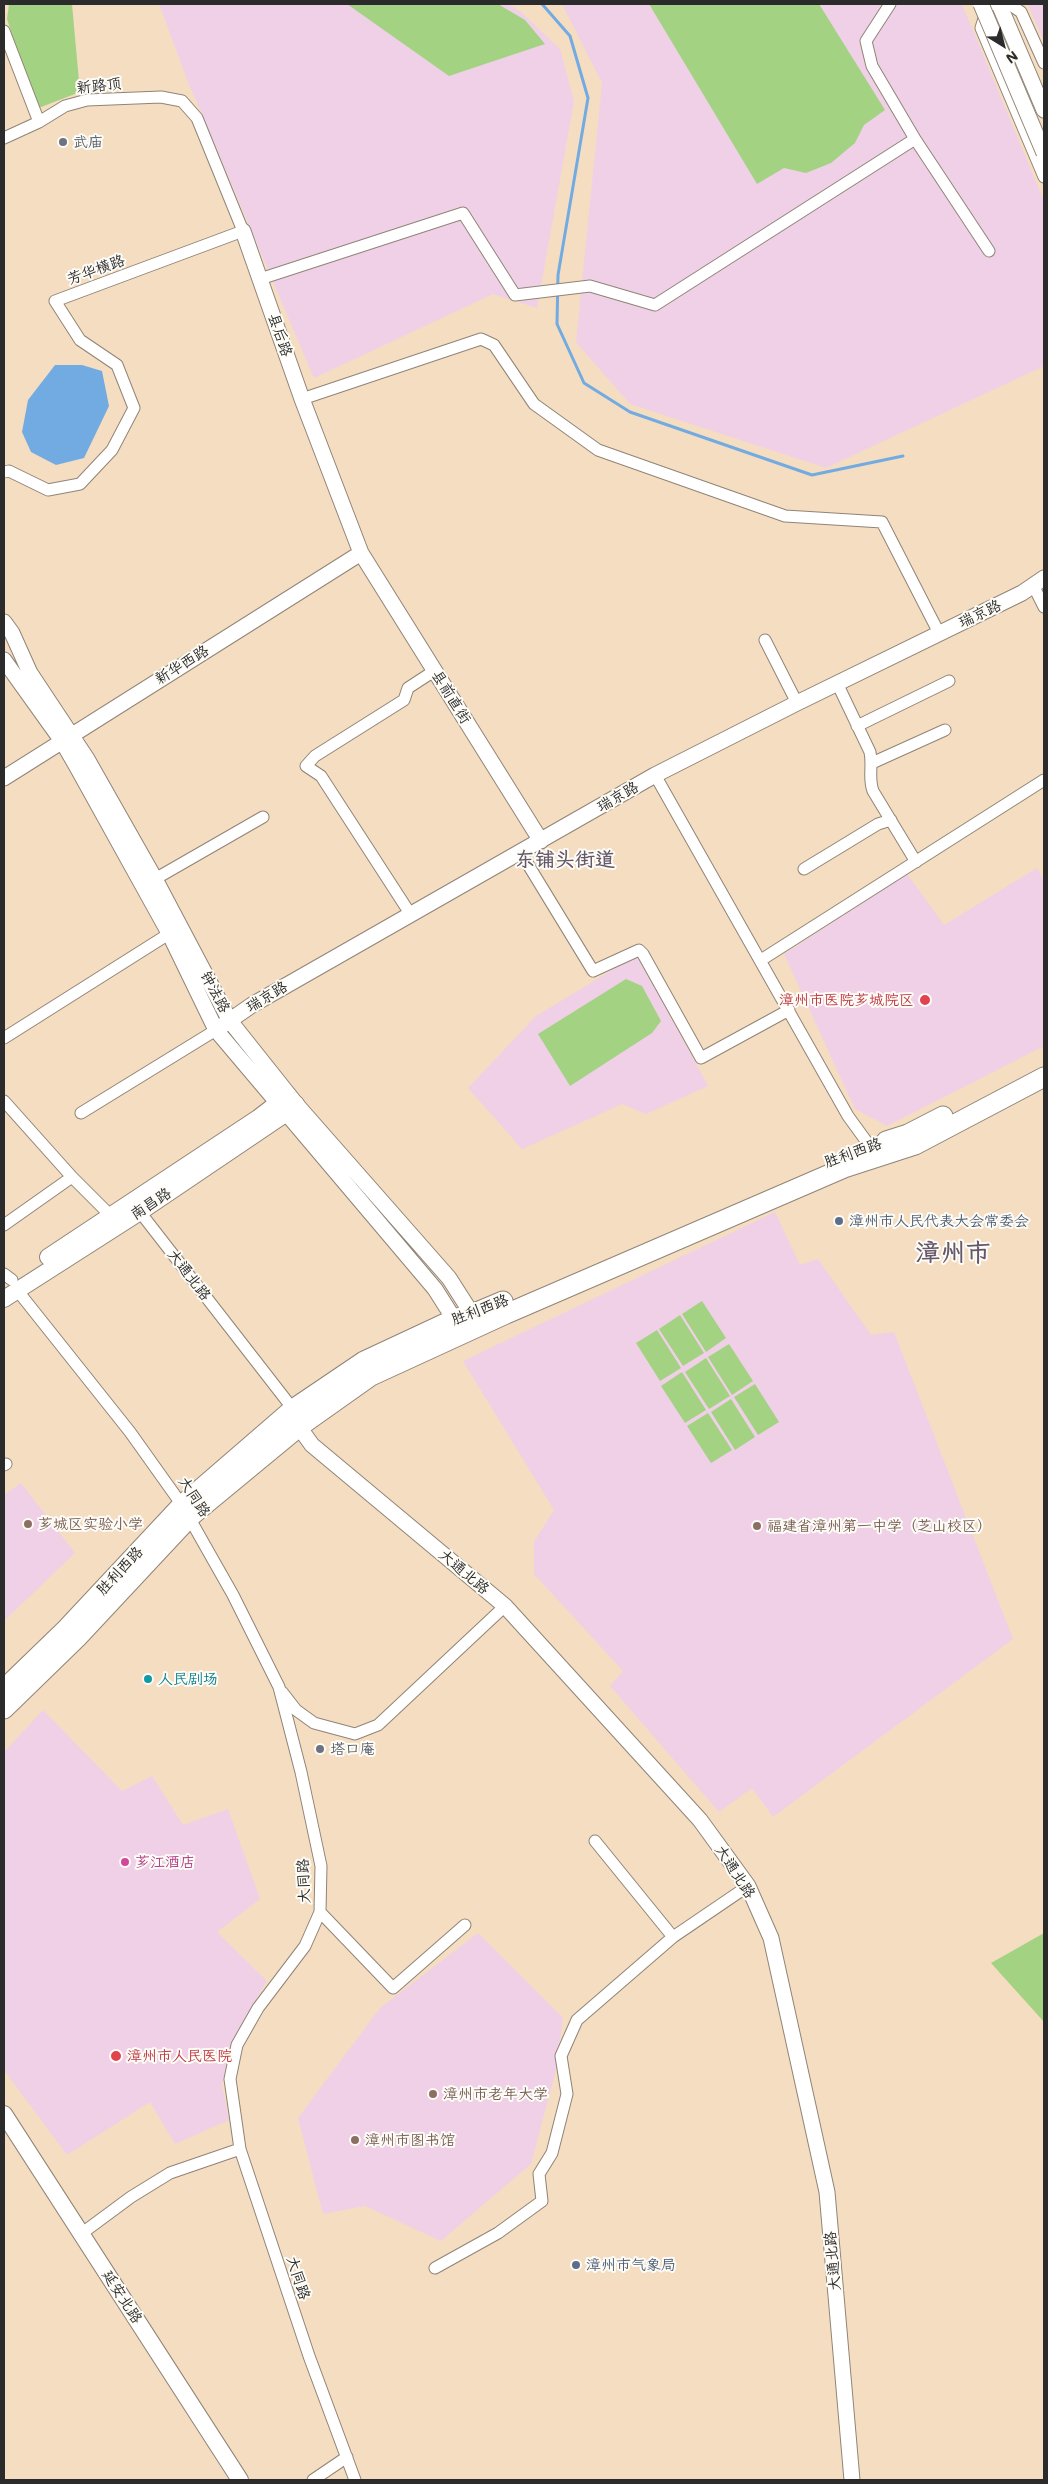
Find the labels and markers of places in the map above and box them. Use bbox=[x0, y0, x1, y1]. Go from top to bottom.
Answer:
place label: 武庙 bbox=[73, 133, 103, 151]
marker: 武庙 bbox=[57, 136, 69, 148]
place label: 漳州市医院芗城院区 bbox=[779, 991, 914, 1009]
marker: 漳州市医院芗城院区 bbox=[918, 993, 932, 1007]
place label: 漳州市人民代表大会常委会 bbox=[849, 1212, 1029, 1230]
marker: 漳州市人民代表大会常委会 bbox=[833, 1215, 845, 1227]
place label: 芗城区实验小学 bbox=[38, 1515, 143, 1533]
place label: 福建省漳州第一中学（芝山校区） bbox=[767, 1517, 992, 1535]
marker: 芗城区实验小学 bbox=[22, 1518, 34, 1530]
marker: 福建省漳州第一中学（芝山校区） bbox=[751, 1520, 763, 1532]
place label: 人民剧场 bbox=[158, 1670, 218, 1688]
marker: 人民剧场 bbox=[142, 1673, 154, 1685]
place label: 塔口庵 bbox=[330, 1740, 375, 1758]
marker: 塔口庵 bbox=[314, 1743, 326, 1755]
place label: 芗江酒店 bbox=[135, 1853, 195, 1871]
marker: 芗江酒店 bbox=[119, 1856, 131, 1868]
place label: 漳州市人民医院 bbox=[127, 2047, 232, 2065]
marker: 漳州市人民医院 bbox=[109, 2049, 123, 2063]
place label: 漳州市老年大学 bbox=[443, 2085, 548, 2103]
marker: 漳州市老年大学 bbox=[427, 2088, 439, 2100]
place label: 漳州市图书馆 bbox=[365, 2131, 455, 2149]
marker: 漳州市图书馆 bbox=[349, 2134, 361, 2146]
place label: 漳州市气象局 bbox=[586, 2256, 676, 2274]
marker: 漳州市气象局 bbox=[570, 2259, 582, 2271]

